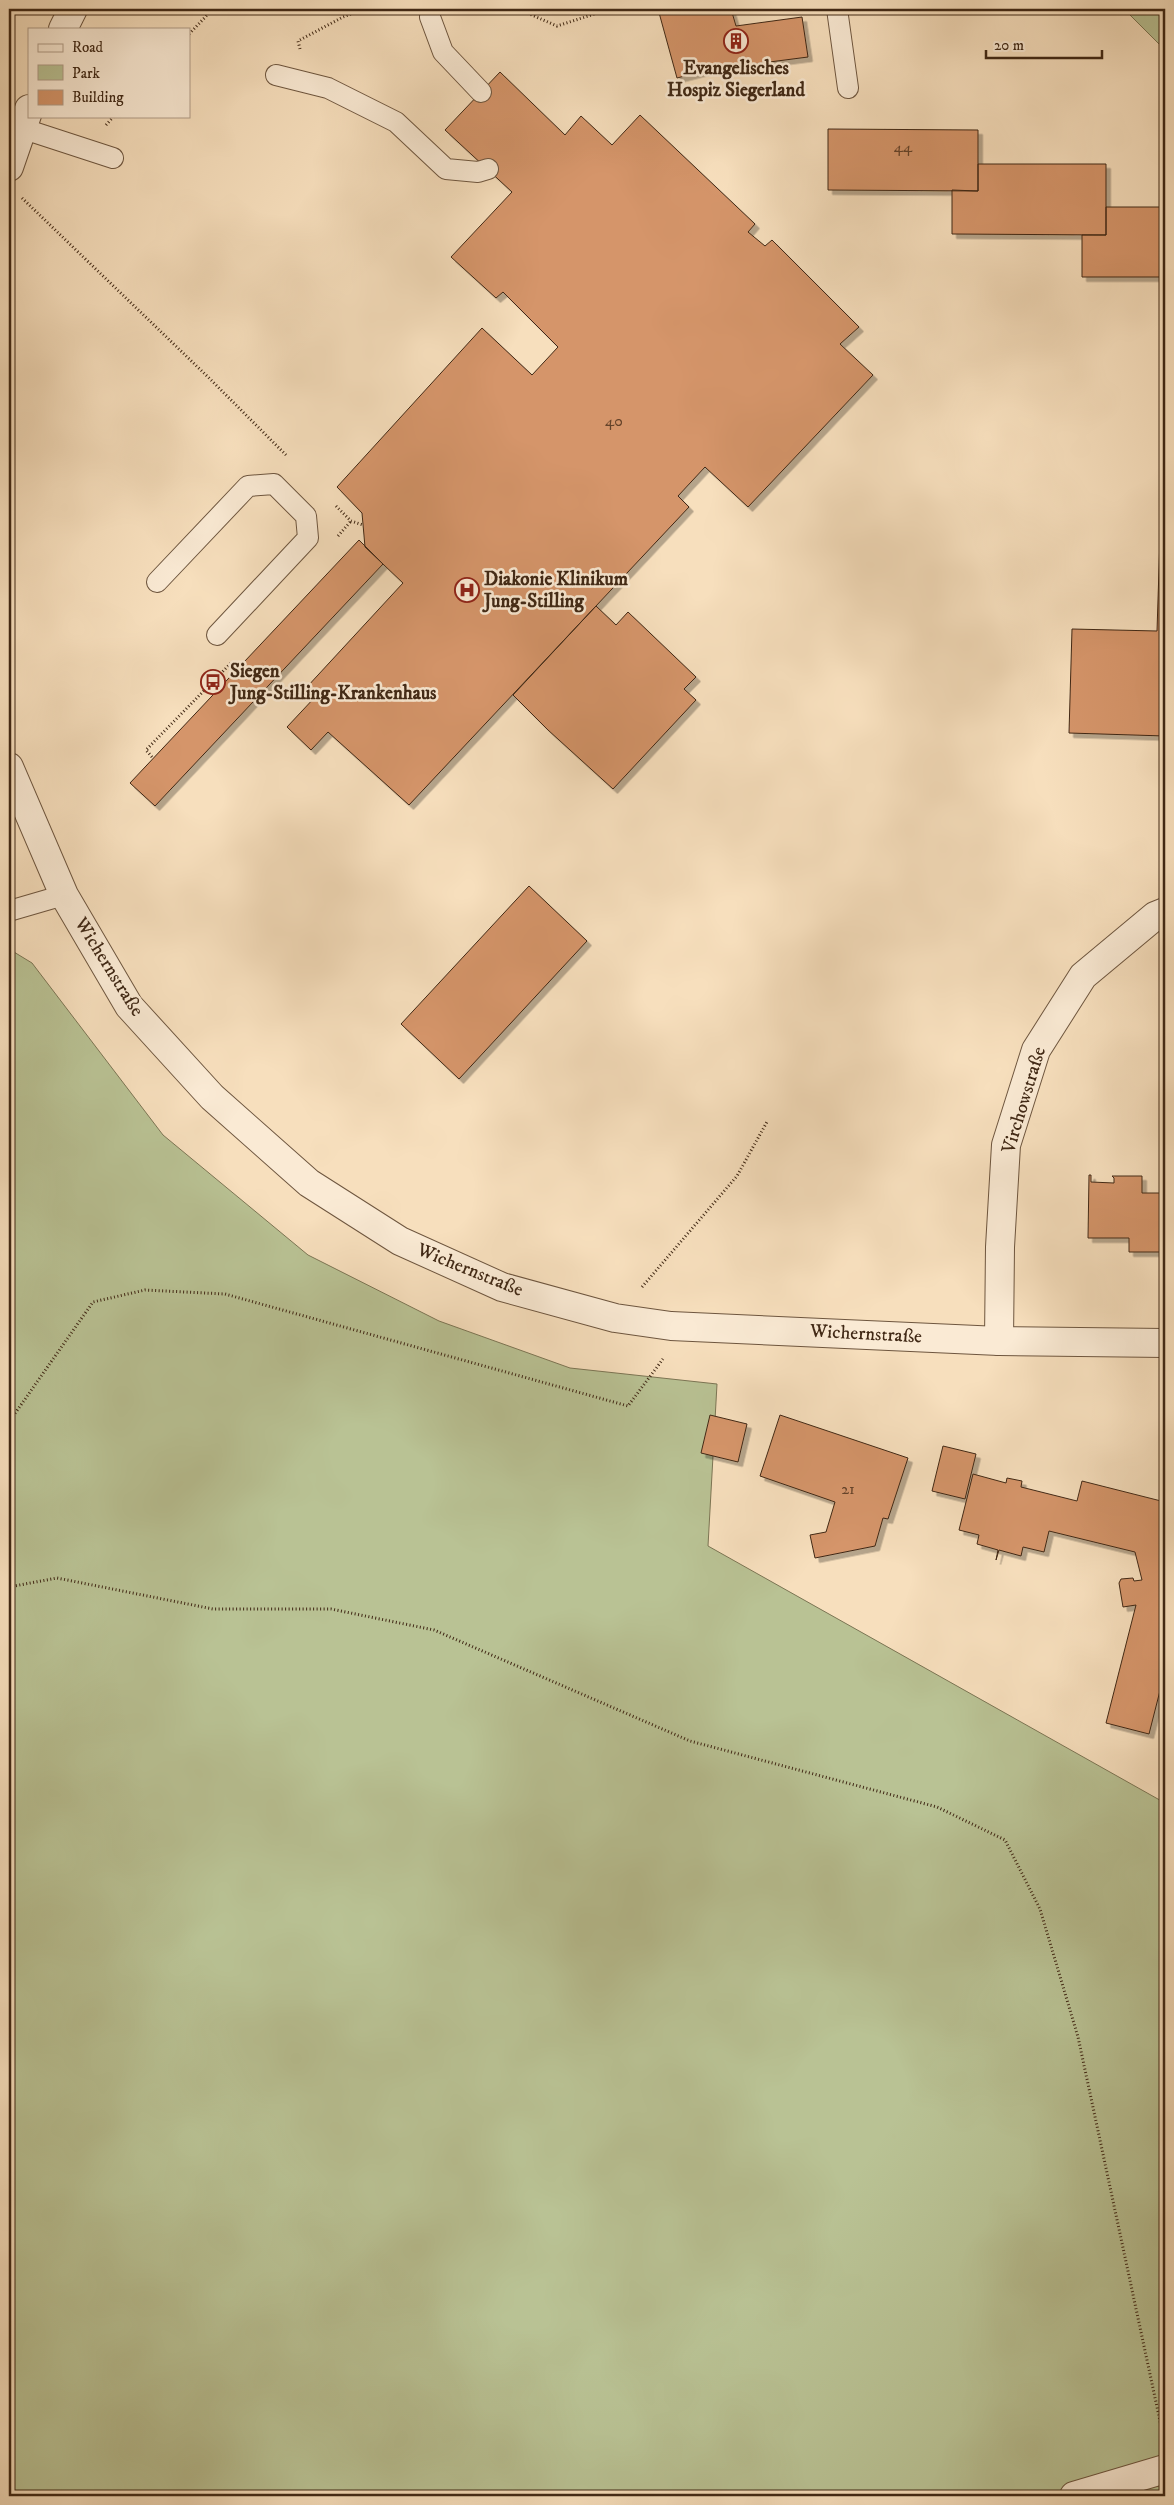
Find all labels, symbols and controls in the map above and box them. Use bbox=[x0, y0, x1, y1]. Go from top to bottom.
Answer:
legend bbox=[28, 28, 190, 118]
building icon: Evangelisches Hospiz Siegerland bbox=[723, 28, 749, 54]
scale bar bbox=[986, 28, 1103, 60]
text: 20 m bbox=[994, 36, 1024, 55]
text: Road bbox=[72, 38, 104, 57]
place label: Evangelisches Hospiz Siegerland bbox=[667, 57, 805, 102]
text: Park bbox=[72, 64, 101, 83]
text: Building bbox=[72, 88, 124, 107]
house number: 44 bbox=[894, 137, 913, 157]
house number: 40 bbox=[605, 411, 623, 431]
place label: Diakonie Klinikum Jung-Stilling bbox=[482, 568, 629, 613]
hospital icon: Diakonie Klinikum Jung-Stilling bbox=[454, 577, 480, 603]
place label: Siegen Jung-Stilling-Krankenhaus bbox=[228, 660, 437, 705]
bus stop icon: Siegen Jung-Stilling-Krankenhaus bbox=[200, 669, 226, 695]
street label: Wichernstraße bbox=[69, 913, 149, 1021]
street label: Virchowstraße bbox=[997, 1044, 1051, 1157]
street label: Wichernstraße bbox=[413, 1238, 526, 1302]
street label: Wichernstraße bbox=[808, 1320, 923, 1348]
house number: 21 bbox=[841, 1479, 855, 1499]

